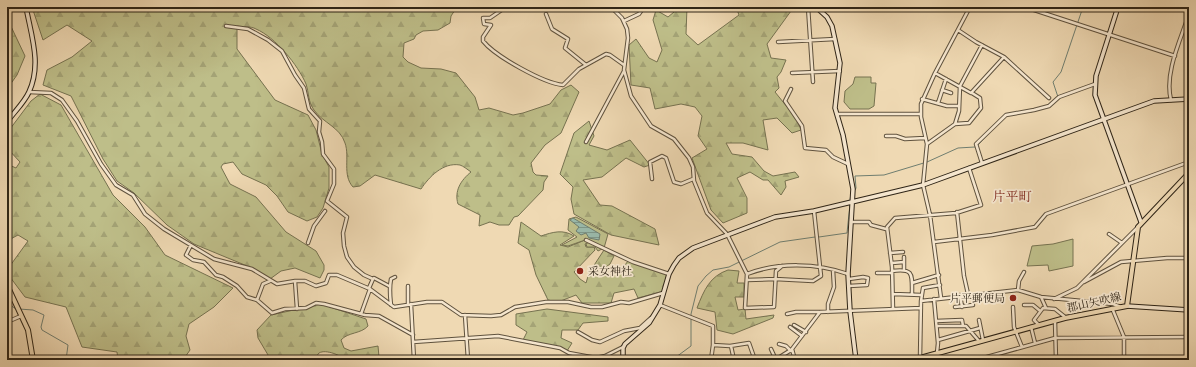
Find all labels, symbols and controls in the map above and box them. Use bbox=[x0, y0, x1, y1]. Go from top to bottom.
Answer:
district label: 片平町 bbox=[992, 188, 1032, 204]
place label: 采女神社 bbox=[588, 264, 632, 278]
marker: 采女神社 bbox=[575, 266, 585, 276]
street label: 郡山矢吹線 bbox=[1066, 289, 1122, 315]
place label: 片平郵便局 bbox=[950, 291, 1005, 305]
marker: 片平郵便局 bbox=[1008, 293, 1018, 303]

